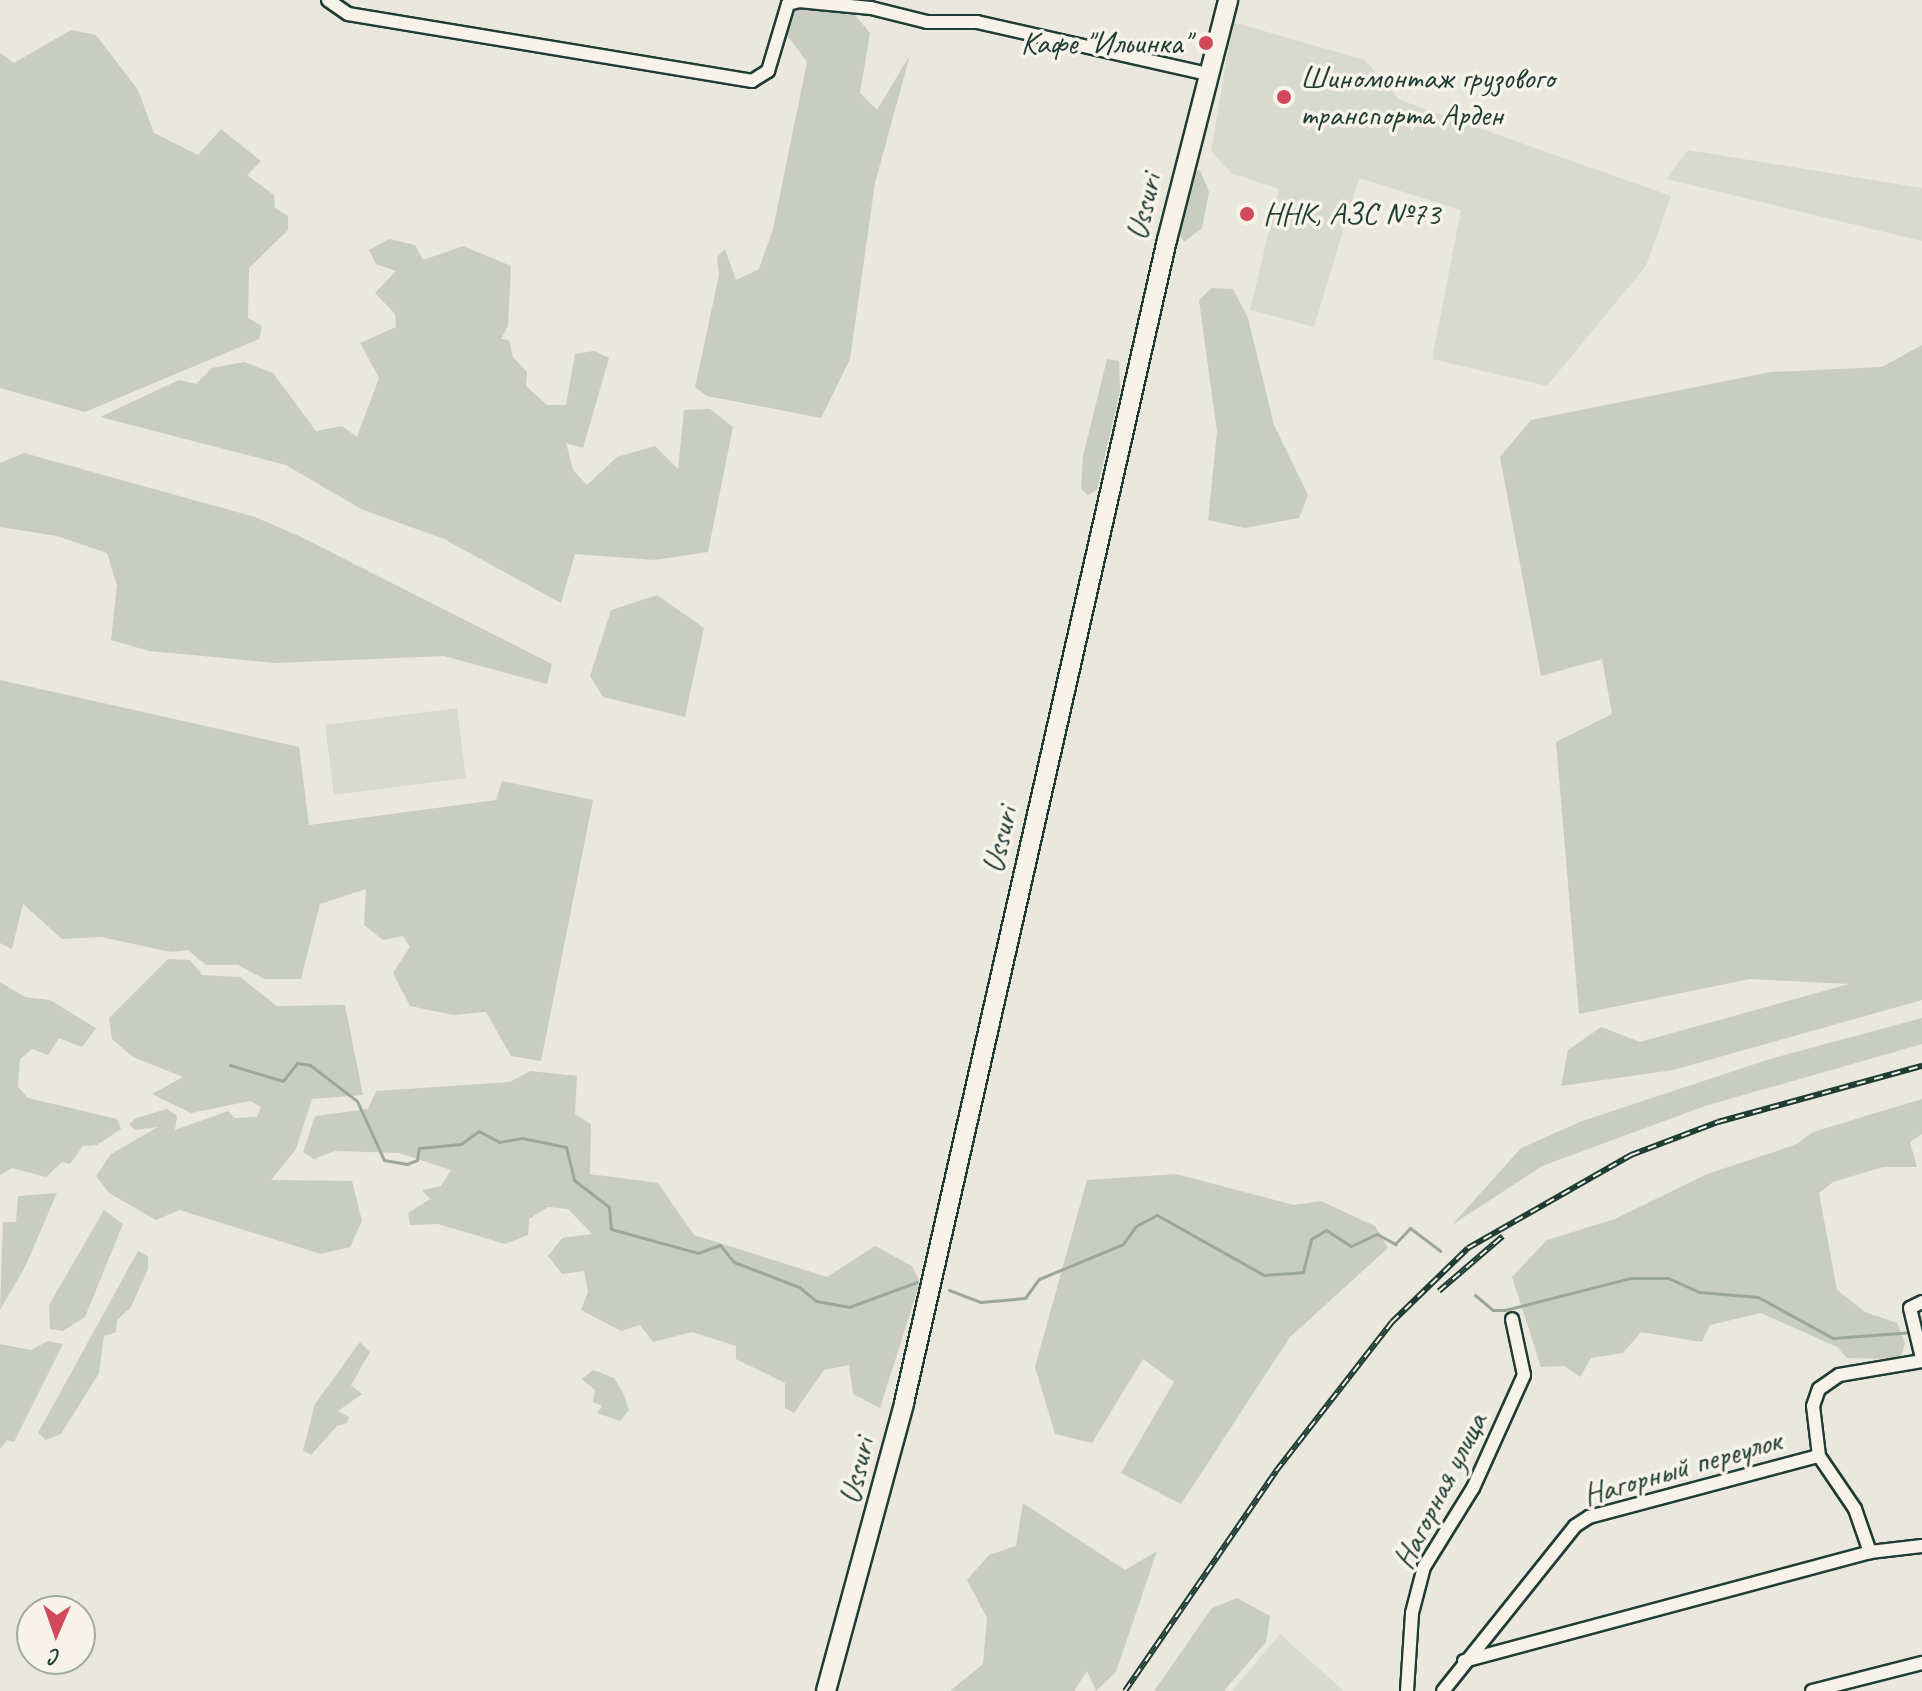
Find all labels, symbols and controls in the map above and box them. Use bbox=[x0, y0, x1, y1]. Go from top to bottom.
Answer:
place label: Кафе "Ильинка" bbox=[1021, 24, 1190, 62]
marker: Кафе "Ильинка" bbox=[1197, 34, 1215, 52]
place label: Шиномонтаж грузового транспорта Арден bbox=[1300, 60, 1554, 135]
marker: Шиномонтаж грузового транспорта Арден bbox=[1275, 88, 1293, 106]
street label: Ussuri bbox=[1118, 170, 1170, 244]
place label: ННК, АЗС №73 bbox=[1263, 195, 1440, 233]
marker: ННК, АЗС №73 bbox=[1238, 205, 1256, 223]
street label: Ussuri bbox=[974, 803, 1026, 877]
street label: Нагорная улица bbox=[1384, 1406, 1496, 1576]
street label: Нагорный переулок bbox=[1578, 1421, 1786, 1515]
street label: Ussuri bbox=[831, 1434, 883, 1508]
north arrow bbox=[16, 1595, 96, 1675]
text: С bbox=[49, 1643, 61, 1671]

